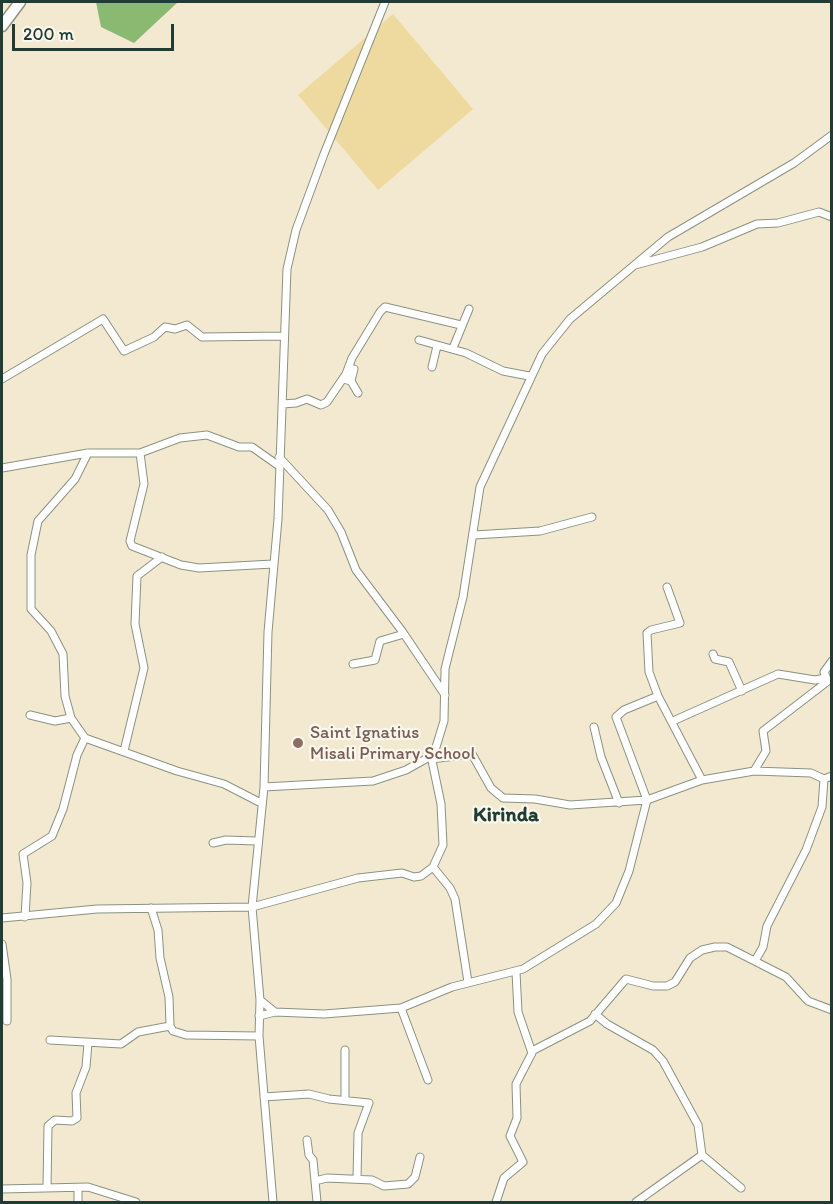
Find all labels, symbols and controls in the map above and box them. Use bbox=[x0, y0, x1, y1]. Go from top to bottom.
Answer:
scale bar bbox=[15, 12, 177, 50]
text: 200 m bbox=[23, 23, 74, 45]
place label: Saint Ignatius Misali Primary School bbox=[310, 722, 476, 764]
marker: Saint Ignatius Misali Primary School bbox=[291, 736, 305, 750]
district label: Kirinda bbox=[473, 803, 539, 829]

